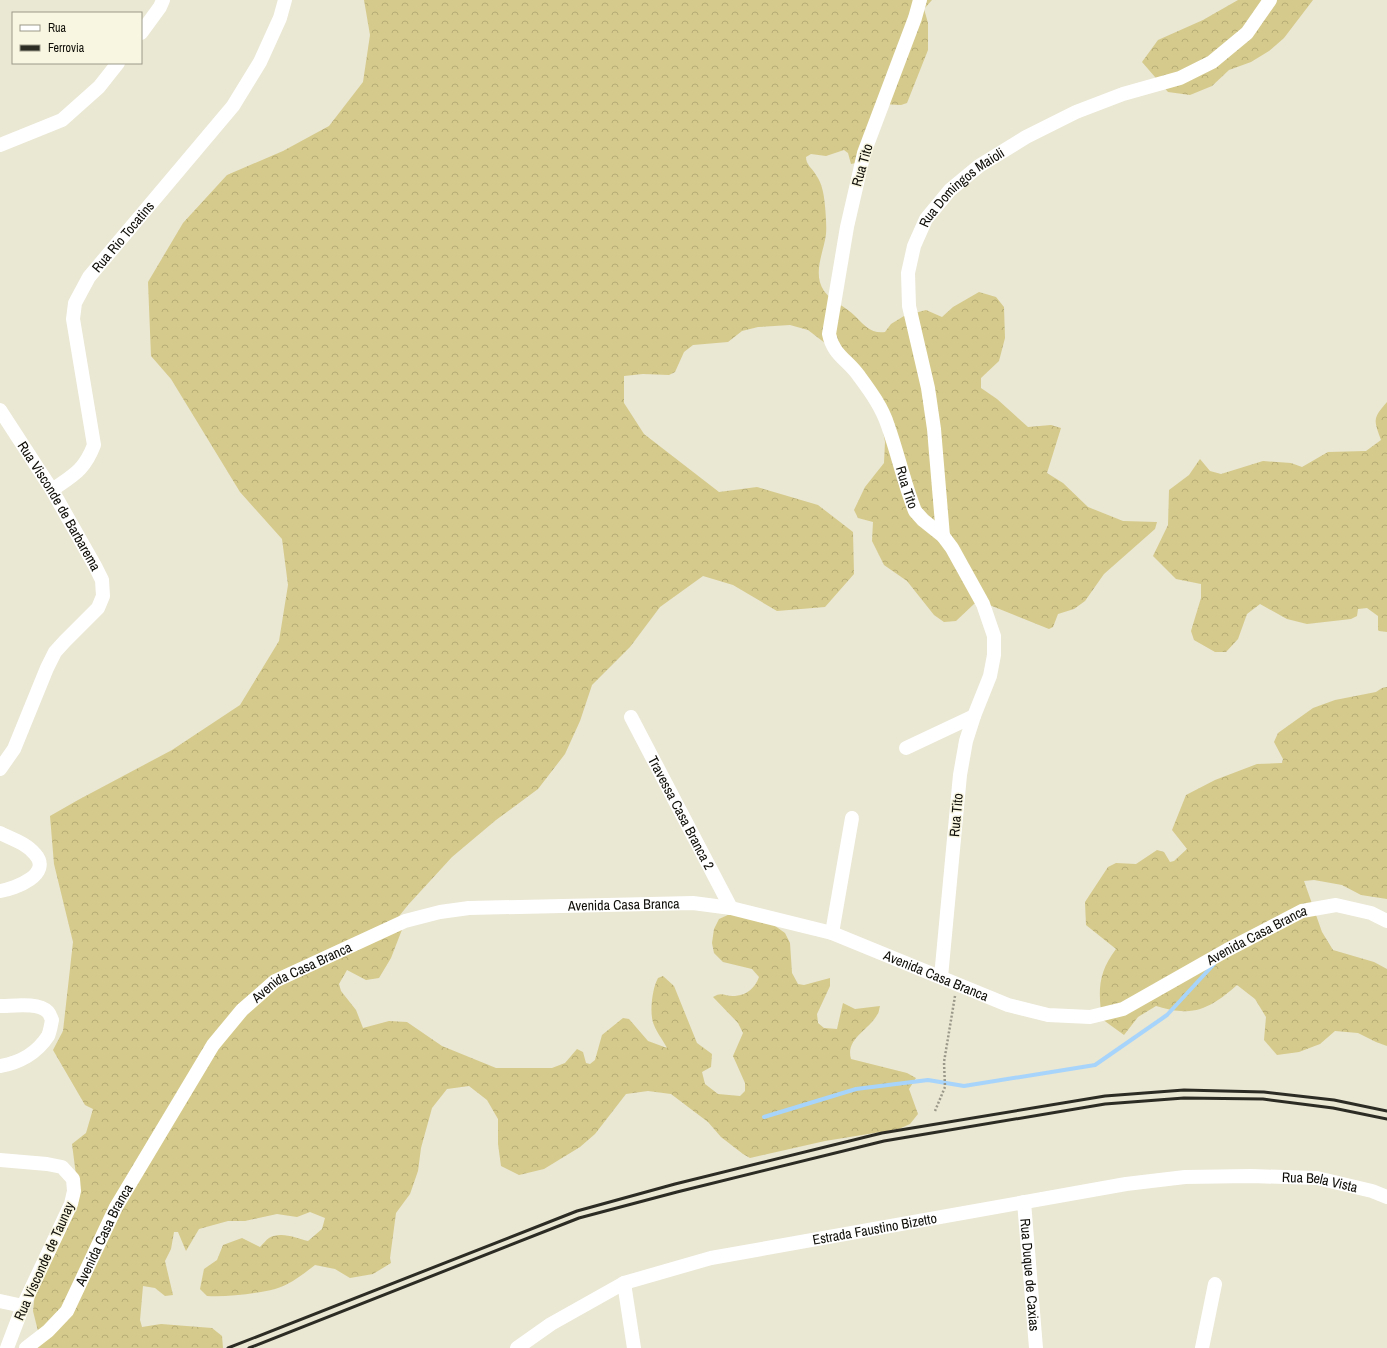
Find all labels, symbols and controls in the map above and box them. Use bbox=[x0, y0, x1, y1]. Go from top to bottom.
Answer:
legend bbox=[12, 12, 142, 64]
text: Rua bbox=[48, 20, 67, 36]
text: Ferrovia bbox=[48, 40, 85, 56]
street label: Rua Tito bbox=[847, 142, 877, 188]
street label: Rua Domingos Maioli bbox=[915, 144, 1008, 230]
street label: Rua Rio Tocatins bbox=[88, 197, 158, 276]
street label: Rua Visconde de Barbarema bbox=[14, 438, 105, 574]
street label: Rua Tito bbox=[892, 464, 922, 511]
street label: Travessa Casa Branca 2 bbox=[644, 753, 718, 873]
street label: Rua Tito bbox=[945, 793, 967, 837]
street label: Avenida Casa Branca bbox=[567, 894, 680, 915]
street label: Avenida Casa Branca bbox=[1202, 901, 1309, 969]
street label: Avenida Casa Branca bbox=[247, 938, 355, 1007]
street label: Avenida Casa Branca bbox=[880, 946, 992, 1005]
street label: Rua Bela Vista bbox=[1282, 1168, 1360, 1196]
street label: Avenida Casa Branca bbox=[71, 1180, 137, 1290]
street label: Rua Visconde de Taunay bbox=[10, 1199, 78, 1323]
street label: Estrada Faustino Bizetto bbox=[811, 1209, 938, 1249]
street label: Rua Duque de Caxias bbox=[1016, 1218, 1044, 1332]

